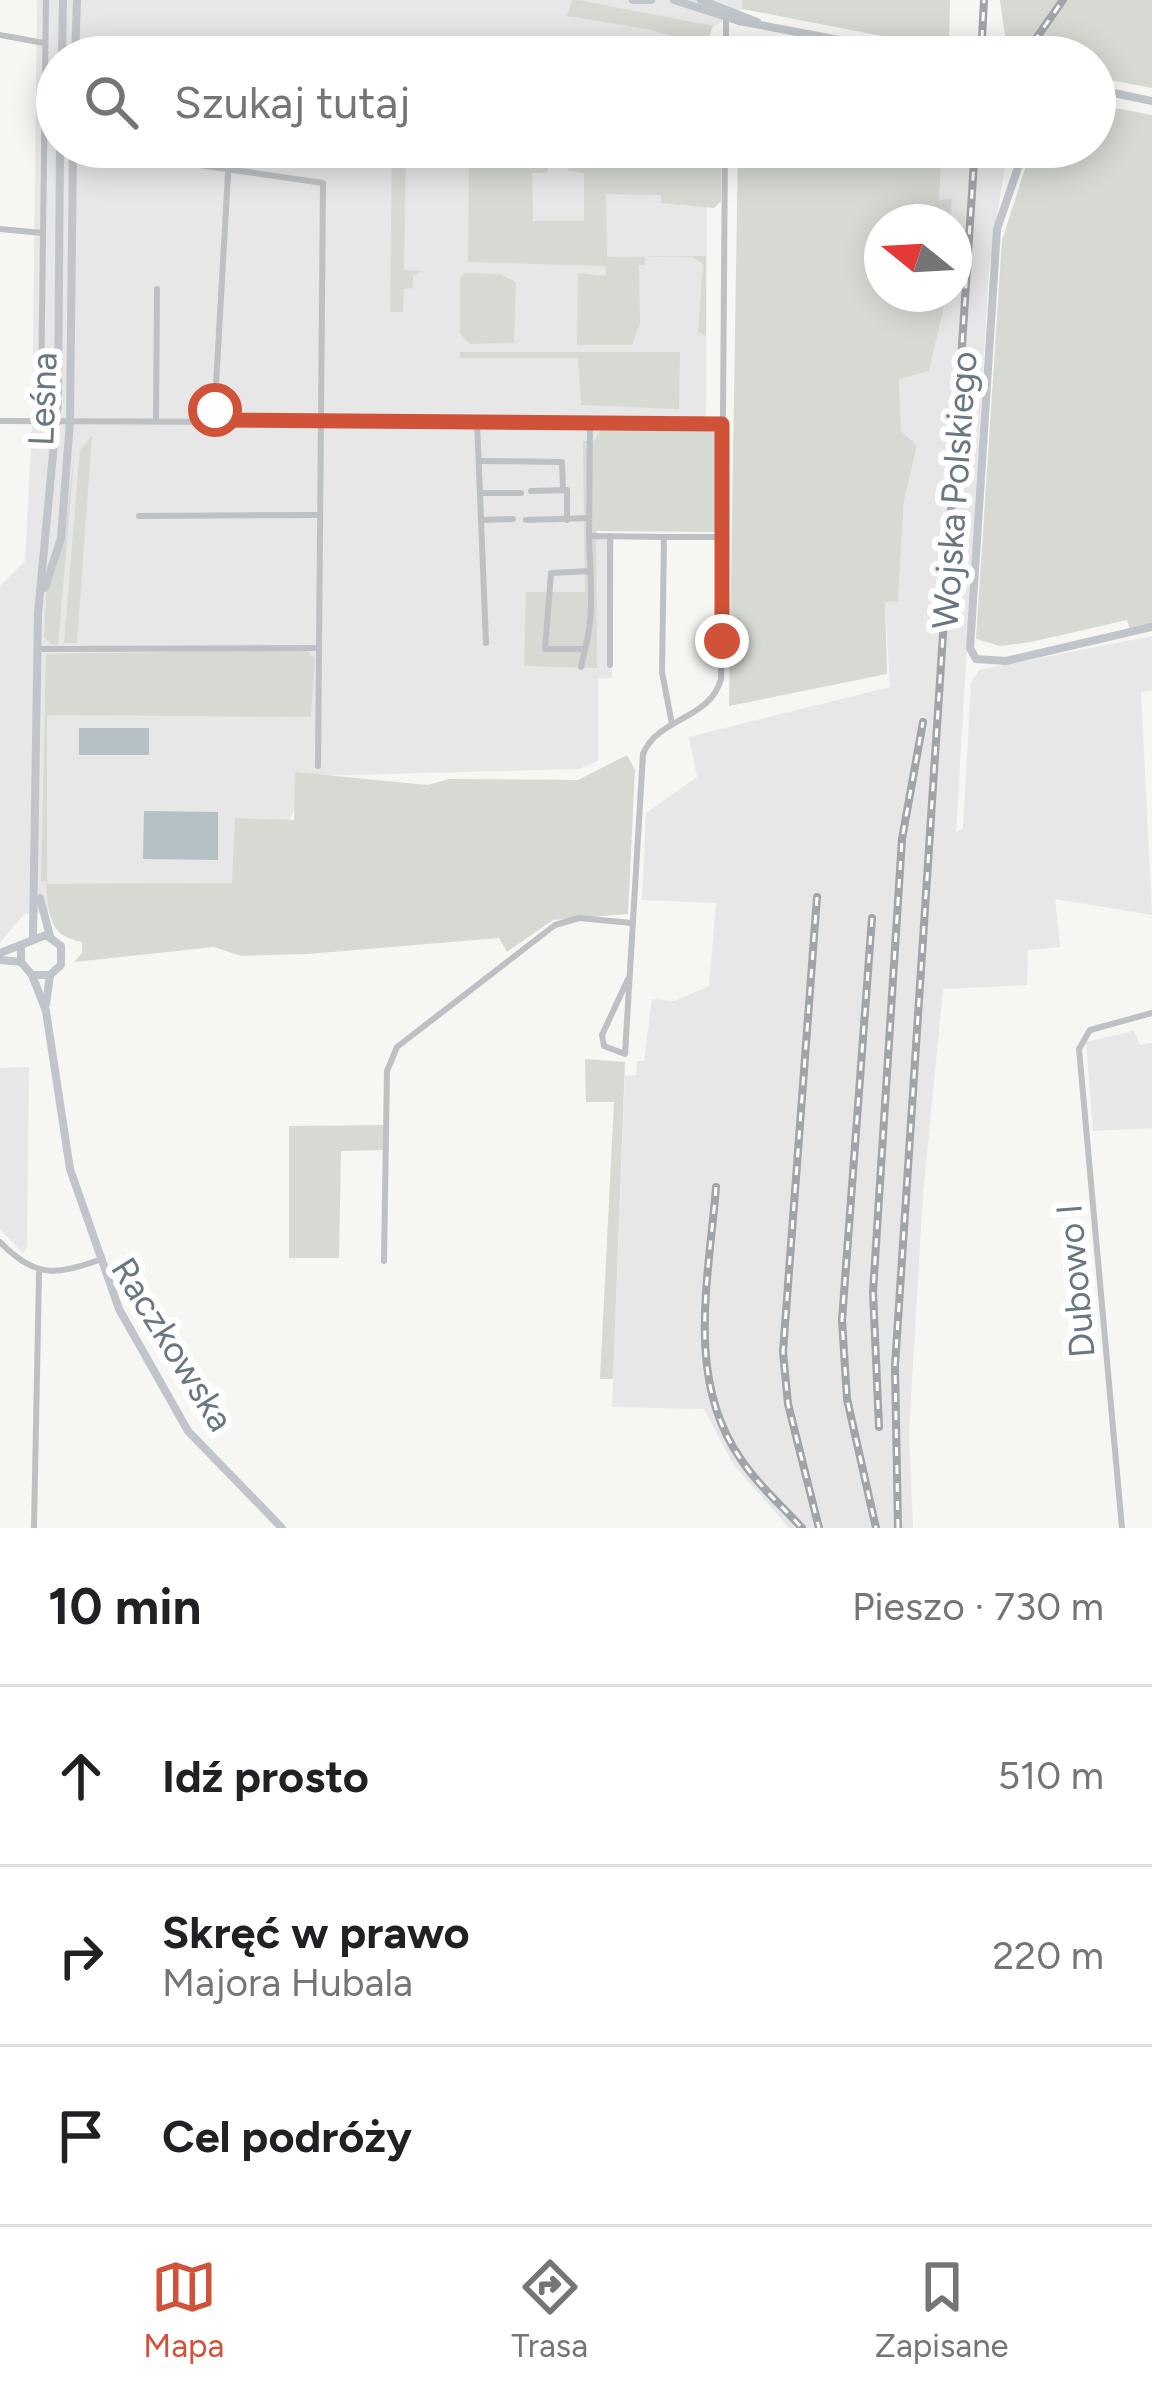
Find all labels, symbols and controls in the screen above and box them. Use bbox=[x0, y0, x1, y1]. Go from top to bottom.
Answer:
search box bbox=[36, 36, 1116, 168]
icon: search bbox=[78, 69, 144, 135]
text: Szukaj tutaj bbox=[174, 75, 410, 129]
north arrow bbox=[864, 204, 972, 312]
street label: Wojska Polskiego bbox=[923, 350, 986, 630]
street label: Leśna bbox=[19, 351, 66, 447]
route start bbox=[188, 383, 242, 437]
route end bbox=[695, 614, 749, 668]
street label: Dubowo I bbox=[1047, 1203, 1104, 1359]
street label: Raczkowska bbox=[102, 1250, 243, 1439]
text: 10 min bbox=[48, 1576, 202, 1637]
text: Pieszo · 730 m bbox=[852, 1583, 1104, 1630]
icon: ahead bbox=[48, 1743, 114, 1809]
text: Idź prosto bbox=[162, 1749, 369, 1803]
text: 510 m bbox=[998, 1752, 1104, 1799]
text: Skręć w prawo bbox=[162, 1905, 470, 1959]
icon: right bbox=[48, 1923, 114, 1989]
text: 220 m bbox=[993, 1932, 1104, 1979]
text: Majora Hubala bbox=[162, 1959, 413, 2006]
icon: arrive bbox=[48, 2103, 114, 2169]
text: Cel podróży bbox=[162, 2109, 412, 2163]
tab: Mapa bbox=[143, 2254, 224, 2365]
tab: Trasa bbox=[511, 2254, 588, 2365]
tab: Zapisane bbox=[875, 2254, 1009, 2365]

